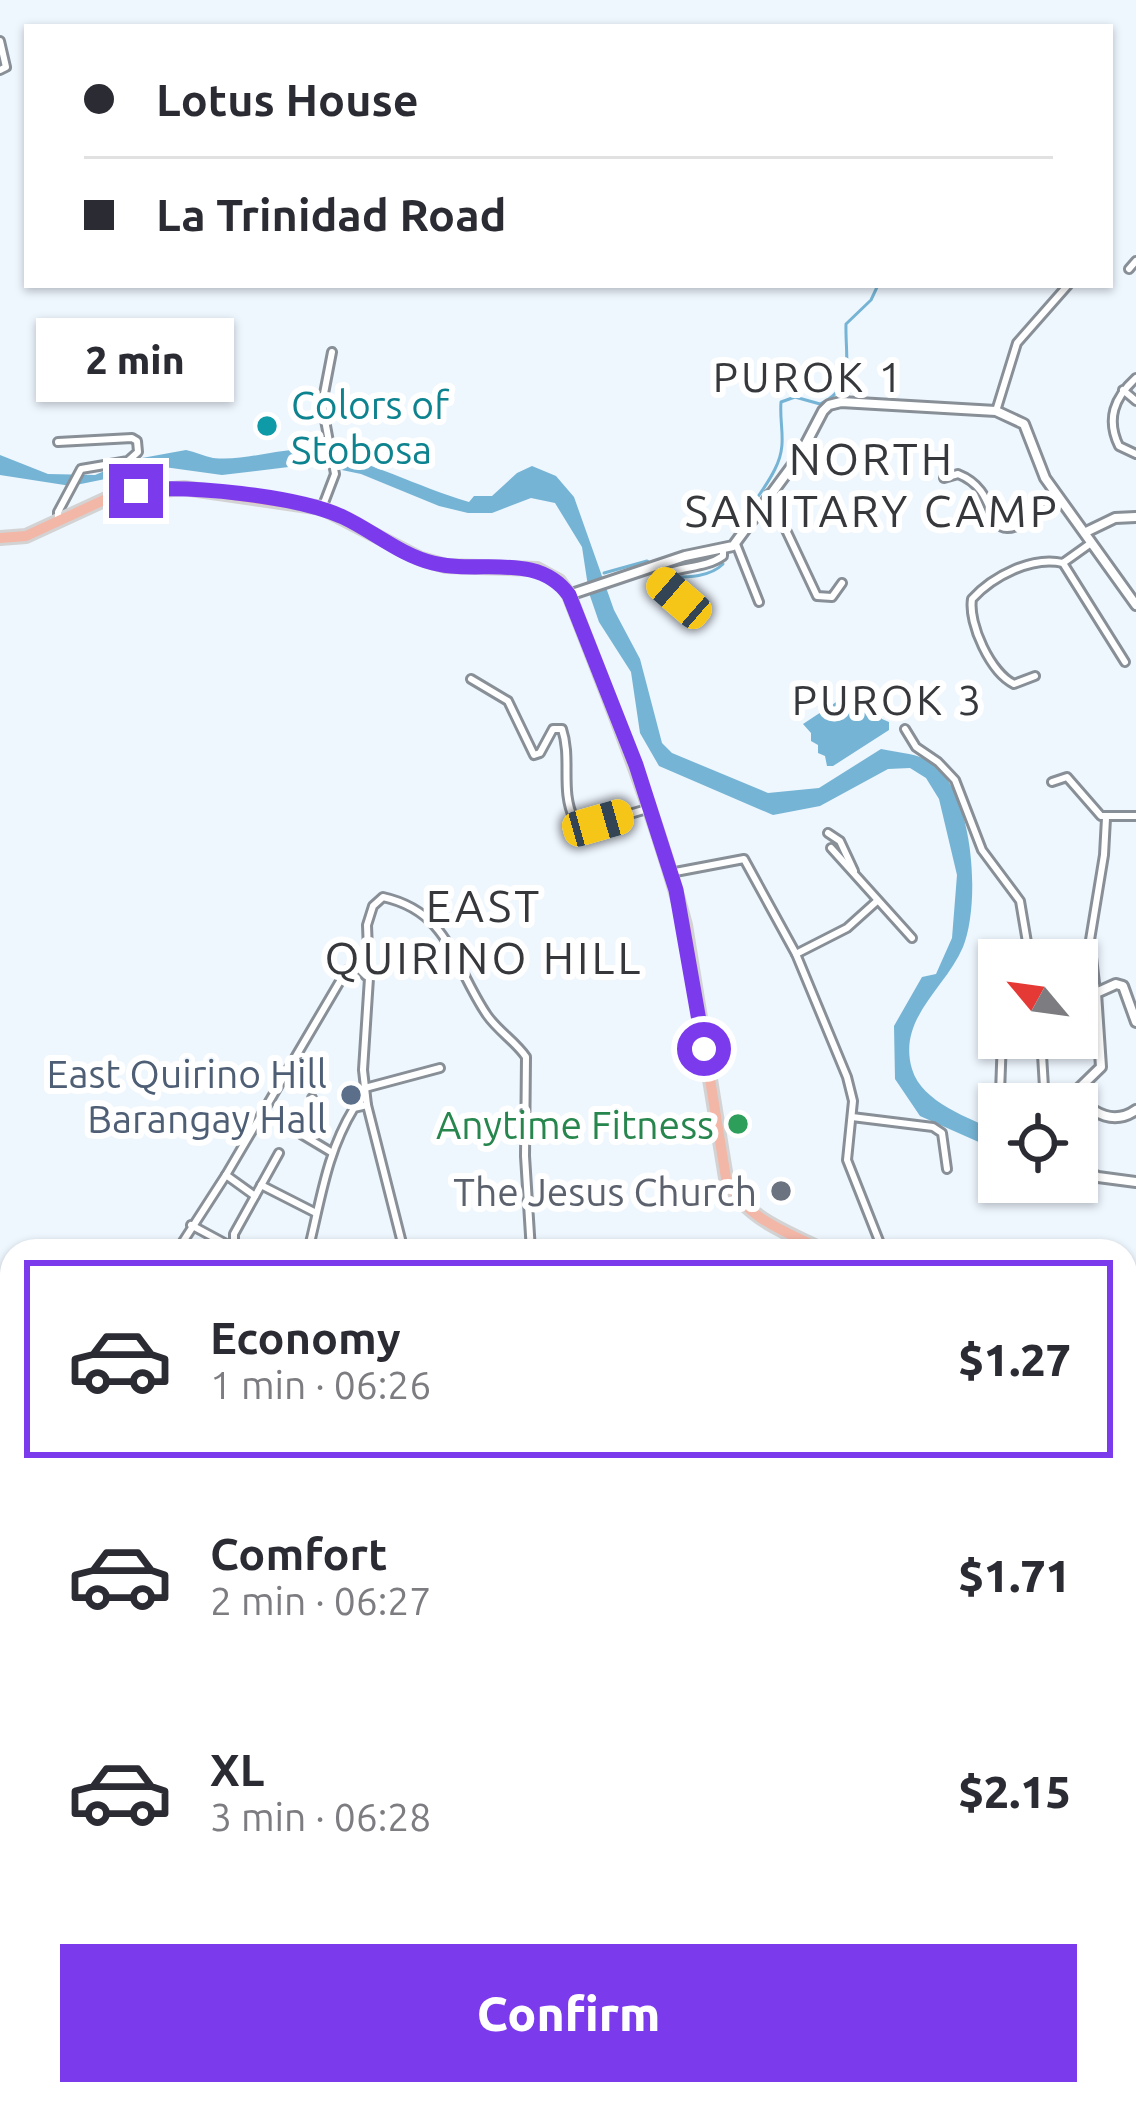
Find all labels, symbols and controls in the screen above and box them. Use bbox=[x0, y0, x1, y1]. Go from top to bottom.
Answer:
text: Lotus House bbox=[156, 74, 419, 125]
text: La Trinidad Road bbox=[156, 189, 507, 240]
callout: 2 min bbox=[37, 317, 235, 401]
text: 2 min bbox=[85, 338, 185, 381]
district label: PUROK 1 bbox=[713, 353, 905, 400]
place label: Colors of Stobosa bbox=[291, 383, 450, 471]
marker: Colors of Stobosa bbox=[254, 413, 280, 439]
district label: NORTH SANITARY CAMP bbox=[684, 433, 1060, 536]
route end bbox=[109, 464, 163, 518]
car bbox=[640, 561, 718, 635]
district label: PUROK 3 bbox=[792, 676, 984, 723]
car bbox=[558, 796, 638, 850]
district label: EAST QUIRINO HILL bbox=[325, 880, 643, 983]
north arrow bbox=[978, 939, 1098, 1059]
map controls bbox=[978, 939, 1098, 1203]
route start bbox=[677, 1022, 731, 1076]
place label: East Quirino Hill Barangay Hall bbox=[47, 1052, 327, 1140]
marker: East Quirino Hill Barangay Hall bbox=[338, 1082, 364, 1108]
button: locate bbox=[978, 1083, 1098, 1203]
place label: Anytime Fitness bbox=[436, 1103, 714, 1146]
marker: Anytime Fitness bbox=[725, 1111, 751, 1137]
place label: The Jesus Church bbox=[453, 1170, 757, 1213]
marker: The Jesus Church bbox=[768, 1178, 794, 1204]
icon: car bbox=[66, 1305, 174, 1413]
text: Economy bbox=[210, 1312, 401, 1363]
text: $1.27 bbox=[958, 1334, 1071, 1385]
text: 1 min · 06:26 bbox=[210, 1363, 431, 1406]
icon: car bbox=[66, 1521, 174, 1629]
text: Comfort bbox=[210, 1528, 387, 1579]
text: $1.71 bbox=[958, 1550, 1071, 1601]
text: 2 min · 06:27 bbox=[210, 1579, 431, 1622]
icon: car bbox=[66, 1737, 174, 1845]
text: XL bbox=[210, 1744, 264, 1795]
text: $2.15 bbox=[958, 1766, 1071, 1817]
text: 3 min · 06:28 bbox=[210, 1795, 431, 1838]
button: Confirm bbox=[60, 1944, 1077, 2082]

